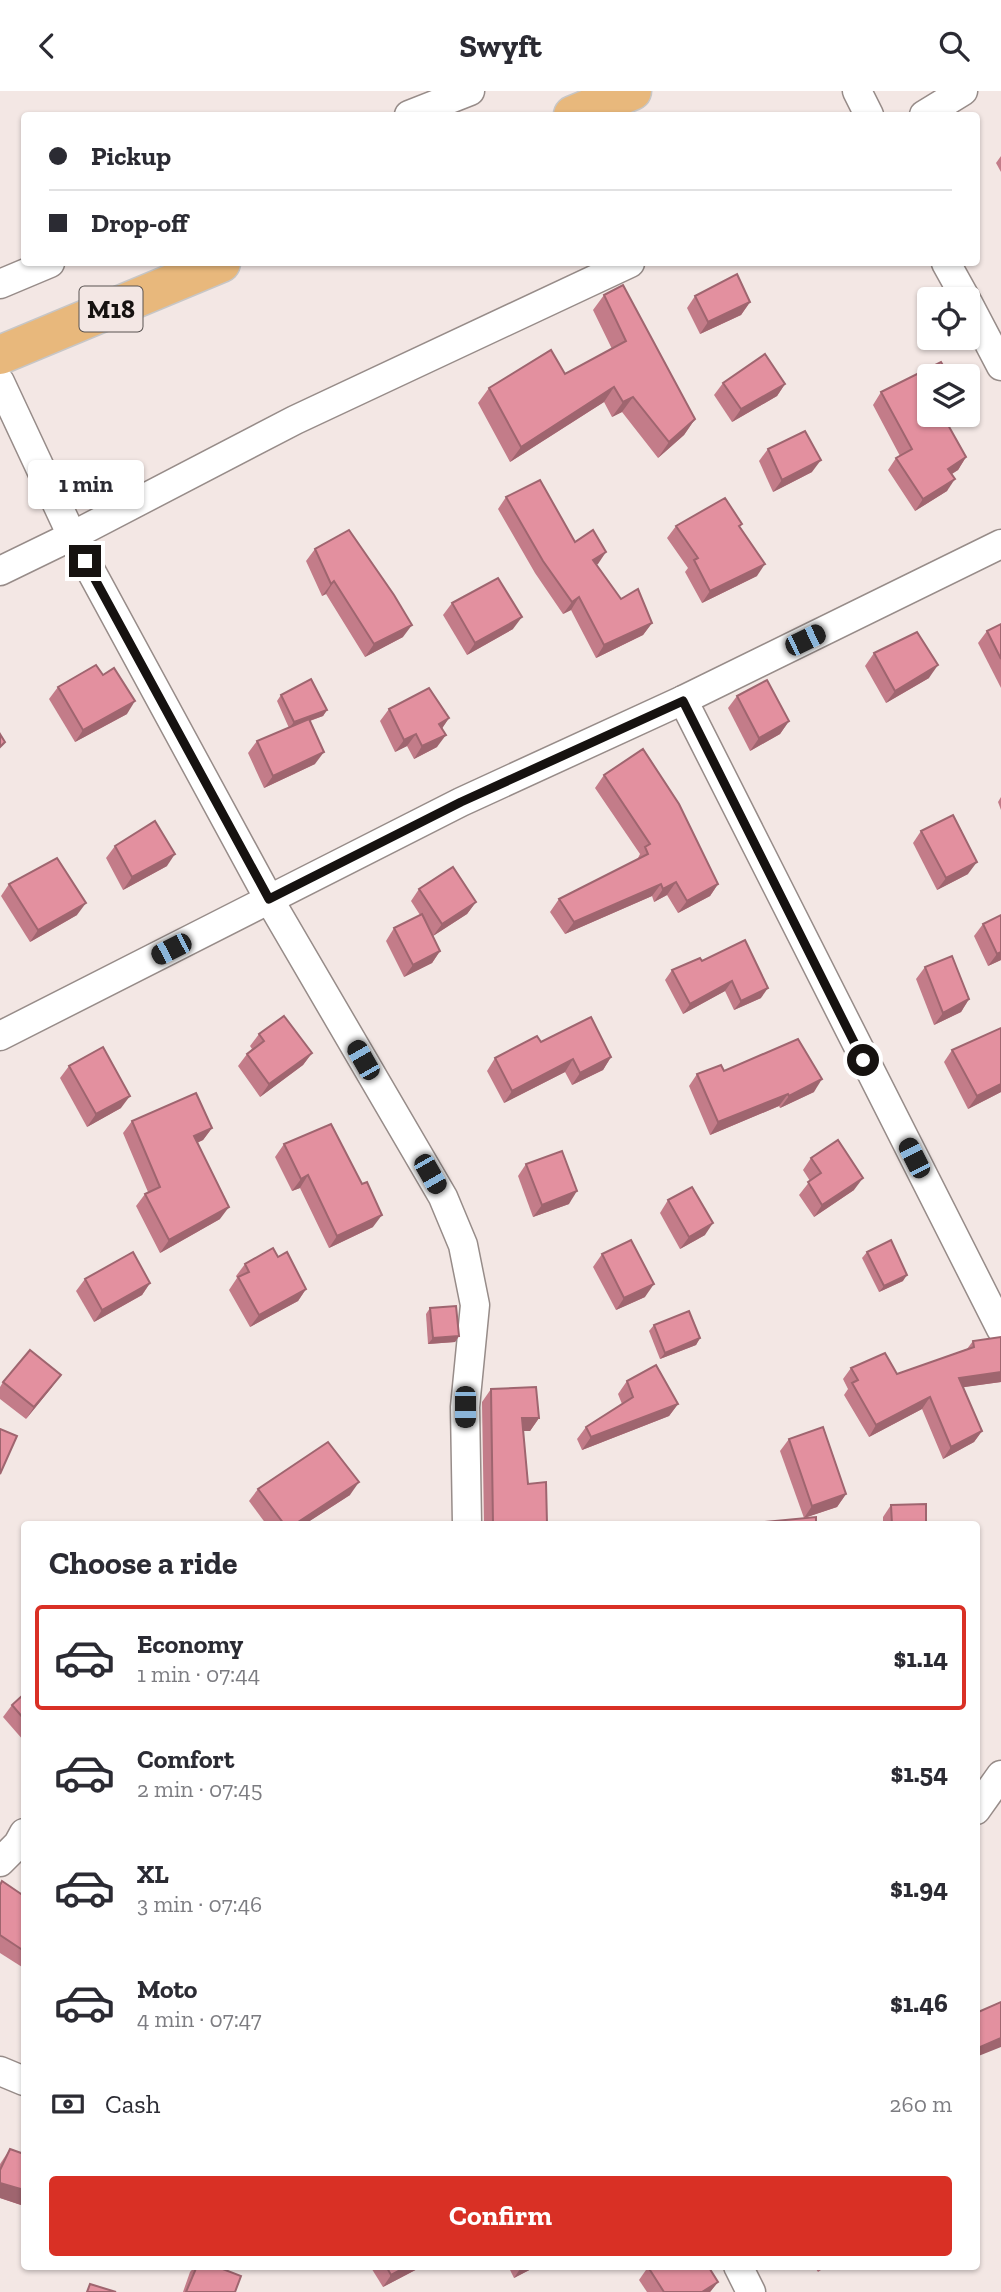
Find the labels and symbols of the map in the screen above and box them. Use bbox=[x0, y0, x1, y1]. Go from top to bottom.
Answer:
road number: M18 bbox=[80, 287, 142, 331]
callout: 1 min bbox=[27, 459, 143, 509]
route end bbox=[69, 545, 101, 577]
car bbox=[782, 621, 829, 659]
car bbox=[148, 930, 195, 968]
car bbox=[344, 1037, 383, 1083]
route start bbox=[847, 1044, 879, 1076]
car bbox=[896, 1135, 933, 1181]
car bbox=[411, 1151, 450, 1197]
car bbox=[455, 1386, 476, 1428]

